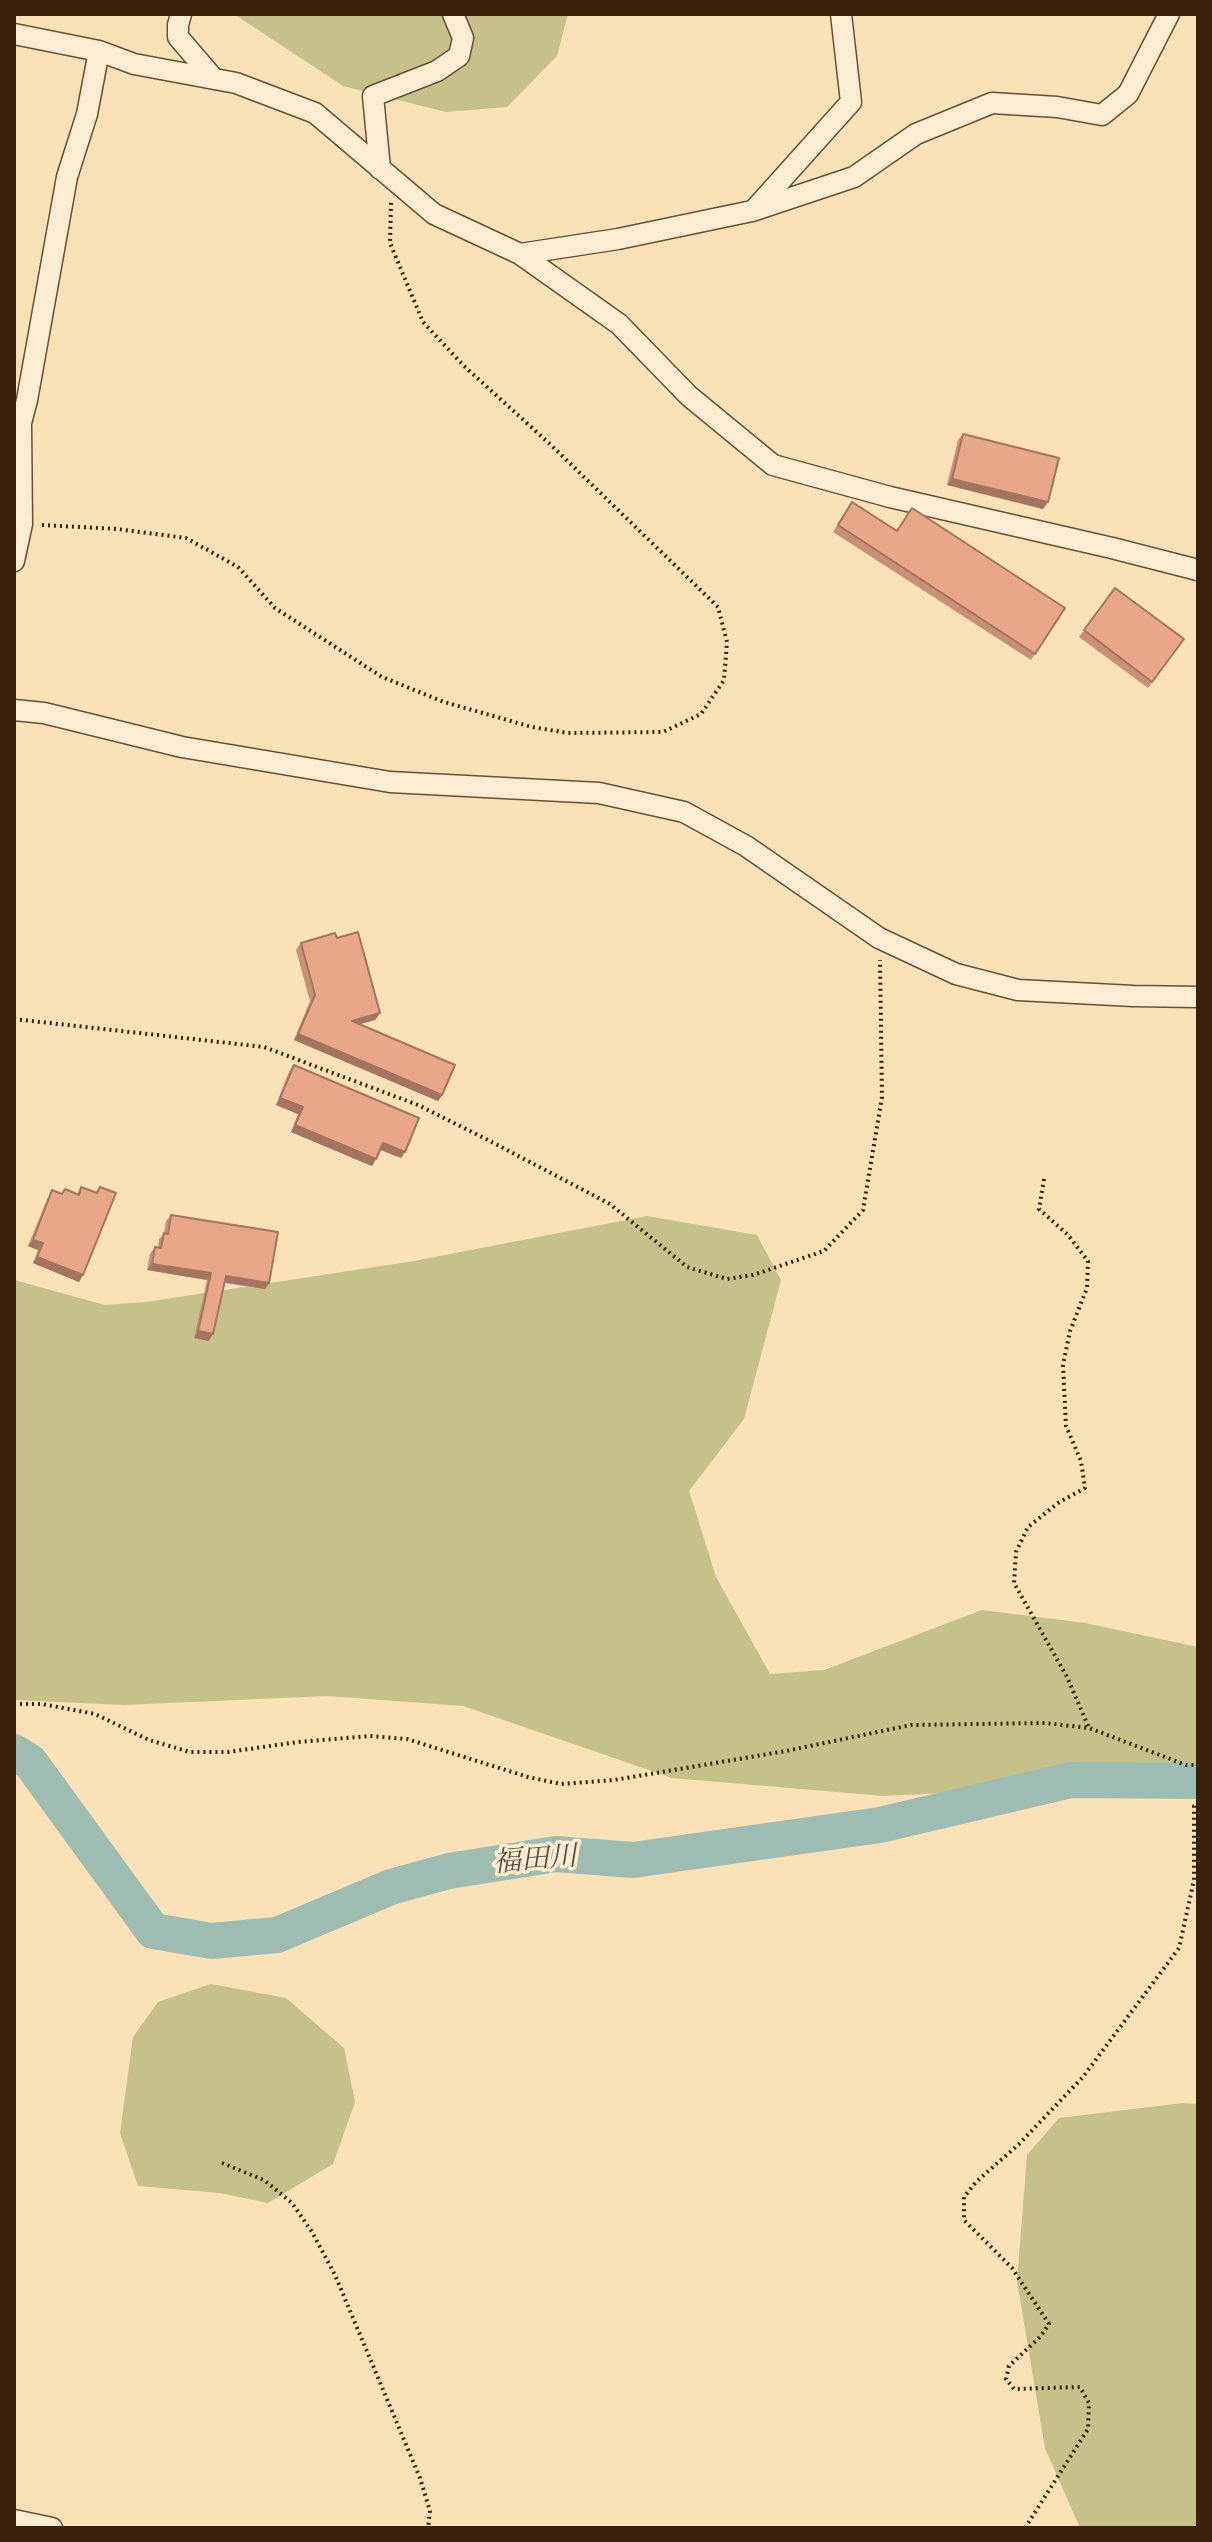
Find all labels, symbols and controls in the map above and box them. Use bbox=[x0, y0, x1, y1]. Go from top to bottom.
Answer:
water label: 福田川 bbox=[492, 1841, 578, 1881]

